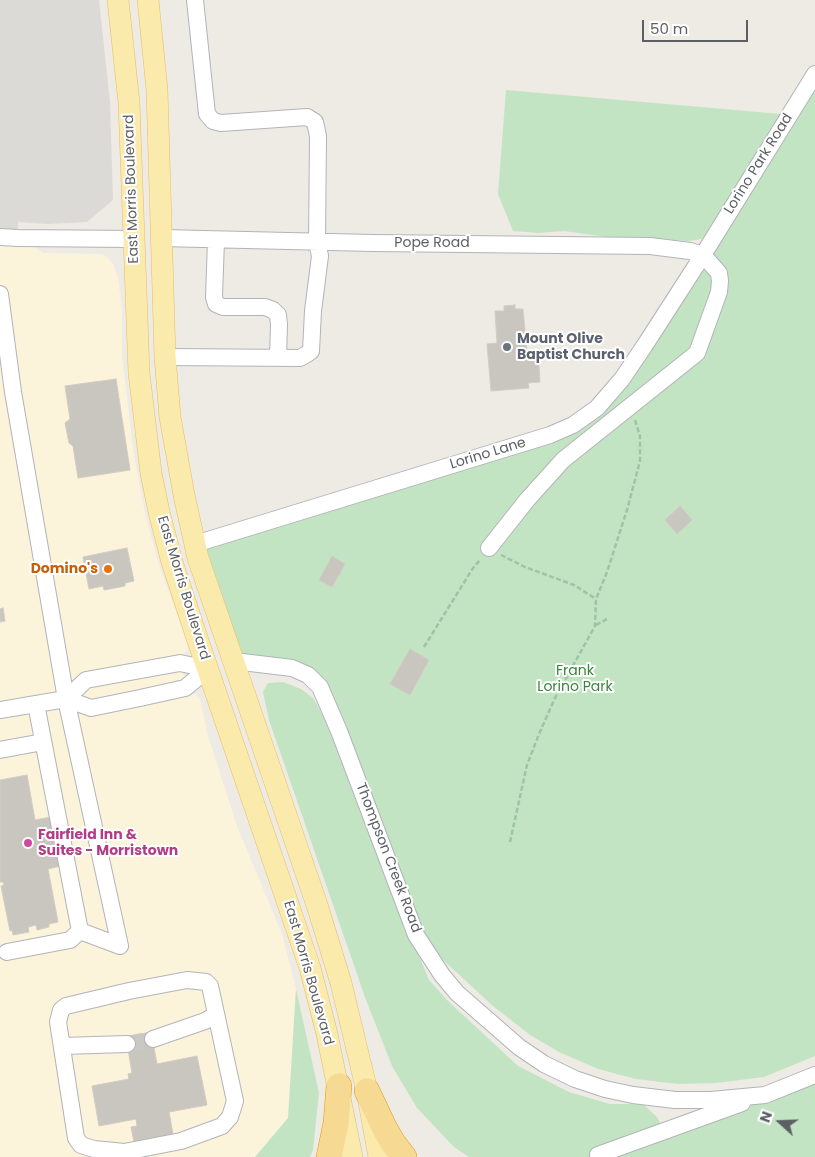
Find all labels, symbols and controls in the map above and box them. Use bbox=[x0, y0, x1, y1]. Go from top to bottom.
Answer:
scale bar bbox=[645, 10, 751, 42]
text: 50 m bbox=[650, 18, 688, 39]
street label: Lorino Park Road bbox=[721, 111, 797, 217]
street label: East Morris Boulevard bbox=[121, 114, 143, 264]
street label: Pope Road bbox=[394, 235, 470, 251]
place label: Mount Olive Baptist Church bbox=[517, 331, 625, 364]
marker: Mount Olive Baptist Church bbox=[501, 341, 513, 353]
street label: Lorino Lane bbox=[448, 434, 528, 474]
street label: East Morris Boulevard bbox=[153, 514, 213, 662]
place label: Domino's bbox=[31, 561, 98, 577]
marker: Domino's bbox=[102, 563, 114, 575]
park label: Frank Lorino Park bbox=[537, 663, 613, 696]
street label: Thompson Creek Road bbox=[352, 781, 424, 935]
place label: Fairfield Inn & Suites - Morristown bbox=[38, 827, 178, 860]
marker: Fairfield Inn & Suites - Morristown bbox=[22, 837, 34, 849]
street label: East Morris Boulevard bbox=[279, 899, 337, 1047]
north arrow bbox=[755, 1097, 805, 1147]
text: N bbox=[755, 1109, 777, 1125]

